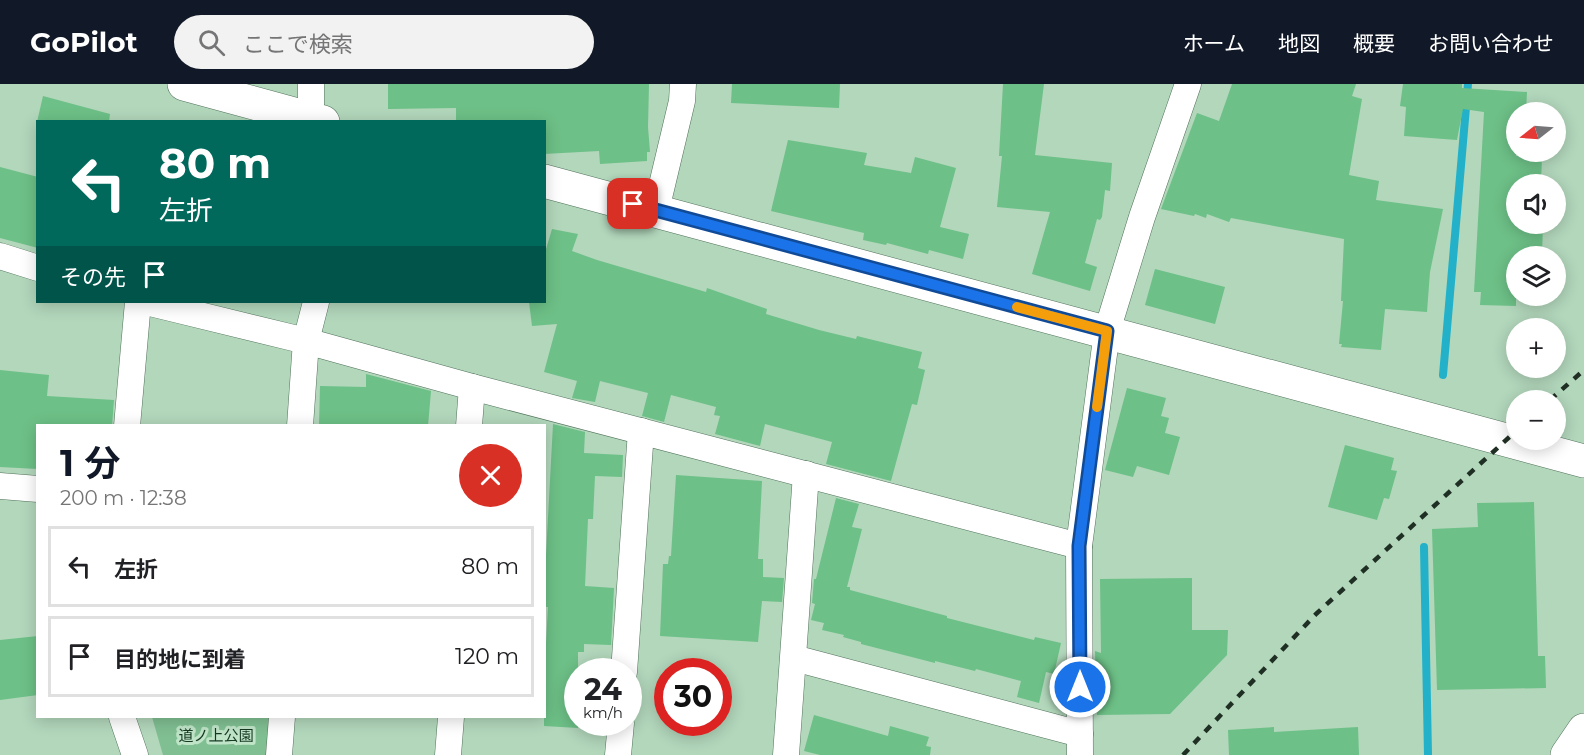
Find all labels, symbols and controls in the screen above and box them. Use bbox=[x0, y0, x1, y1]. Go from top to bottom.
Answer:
search box bbox=[174, 15, 594, 69]
text: GoPilot bbox=[30, 25, 138, 59]
icon: search bbox=[195, 26, 228, 59]
text: ここで検索 bbox=[243, 31, 353, 58]
text: ホーム bbox=[1183, 31, 1245, 56]
text: 地図 bbox=[1278, 31, 1320, 56]
text: 概要 bbox=[1353, 31, 1395, 56]
text: お問い合わせ bbox=[1428, 31, 1554, 56]
north arrow bbox=[1506, 102, 1566, 162]
map controls bbox=[1506, 102, 1566, 450]
text: 80 m bbox=[159, 137, 271, 189]
icon: left bbox=[60, 144, 138, 222]
button: sound bbox=[1506, 174, 1566, 234]
pin bbox=[607, 178, 658, 229]
icon: arrive bbox=[616, 187, 649, 220]
text: 左折 bbox=[159, 194, 213, 227]
button: layers bbox=[1506, 246, 1566, 306]
icon: arrive bbox=[138, 258, 171, 291]
text: その先 bbox=[60, 264, 126, 291]
button: + bbox=[1506, 318, 1566, 378]
button: − bbox=[1506, 390, 1566, 450]
text: 1 分 bbox=[60, 441, 120, 485]
button: close bbox=[459, 444, 522, 507]
text: 200 m · 12:38 bbox=[60, 486, 187, 510]
icon: left bbox=[63, 550, 96, 583]
text: 80 m bbox=[461, 553, 519, 580]
text: 左折 bbox=[114, 556, 158, 583]
icon: arrive bbox=[63, 640, 96, 673]
text: 120 m bbox=[455, 643, 519, 670]
text: 目的地に到着 bbox=[114, 646, 246, 673]
position arrow bbox=[1048, 655, 1112, 719]
speed limit sign: 30 bbox=[654, 658, 732, 736]
text: 24 bbox=[584, 671, 622, 708]
text: km/h bbox=[583, 703, 623, 722]
park label: 道ノ上公園 bbox=[178, 726, 254, 745]

